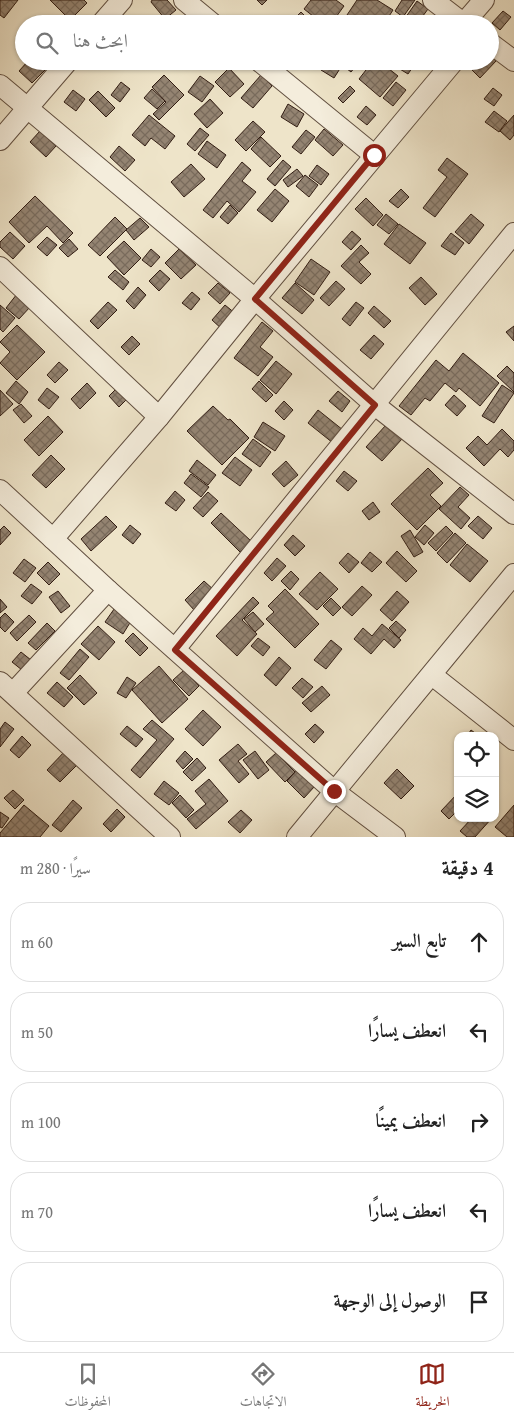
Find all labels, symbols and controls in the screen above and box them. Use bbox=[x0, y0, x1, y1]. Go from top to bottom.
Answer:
search box bbox=[15, 15, 499, 70]
text: ابحث هنا bbox=[73, 26, 128, 54]
icon: search bbox=[33, 29, 61, 57]
route start bbox=[363, 144, 386, 167]
map controls bbox=[454, 732, 499, 822]
button: locate bbox=[454, 732, 499, 777]
button: layers bbox=[454, 777, 499, 822]
route end bbox=[323, 780, 346, 803]
text: 4 دقيقة bbox=[442, 852, 494, 883]
text: سيرًا · 280 m bbox=[20, 856, 91, 880]
text: تابع السير bbox=[392, 926, 446, 954]
icon: ahead bbox=[465, 928, 493, 956]
text: 60 m bbox=[21, 930, 53, 954]
text: انعطف يسارًا bbox=[368, 1016, 446, 1044]
icon: left bbox=[465, 1018, 493, 1046]
text: 50 m bbox=[21, 1020, 53, 1044]
text: انعطف يمينًا bbox=[376, 1106, 446, 1134]
icon: right bbox=[465, 1108, 493, 1136]
text: 100 m bbox=[21, 1110, 61, 1134]
text: انعطف يسارًا bbox=[368, 1196, 446, 1224]
icon: left bbox=[465, 1198, 493, 1226]
text: 70 m bbox=[21, 1200, 53, 1224]
text: الوصول إلى الوجهة bbox=[334, 1286, 446, 1314]
icon: arrive bbox=[465, 1288, 493, 1316]
tab: المحفوظات bbox=[65, 1360, 111, 1415]
tab: الاتجاهات bbox=[240, 1360, 286, 1415]
tab: الخريطة bbox=[415, 1360, 450, 1415]

